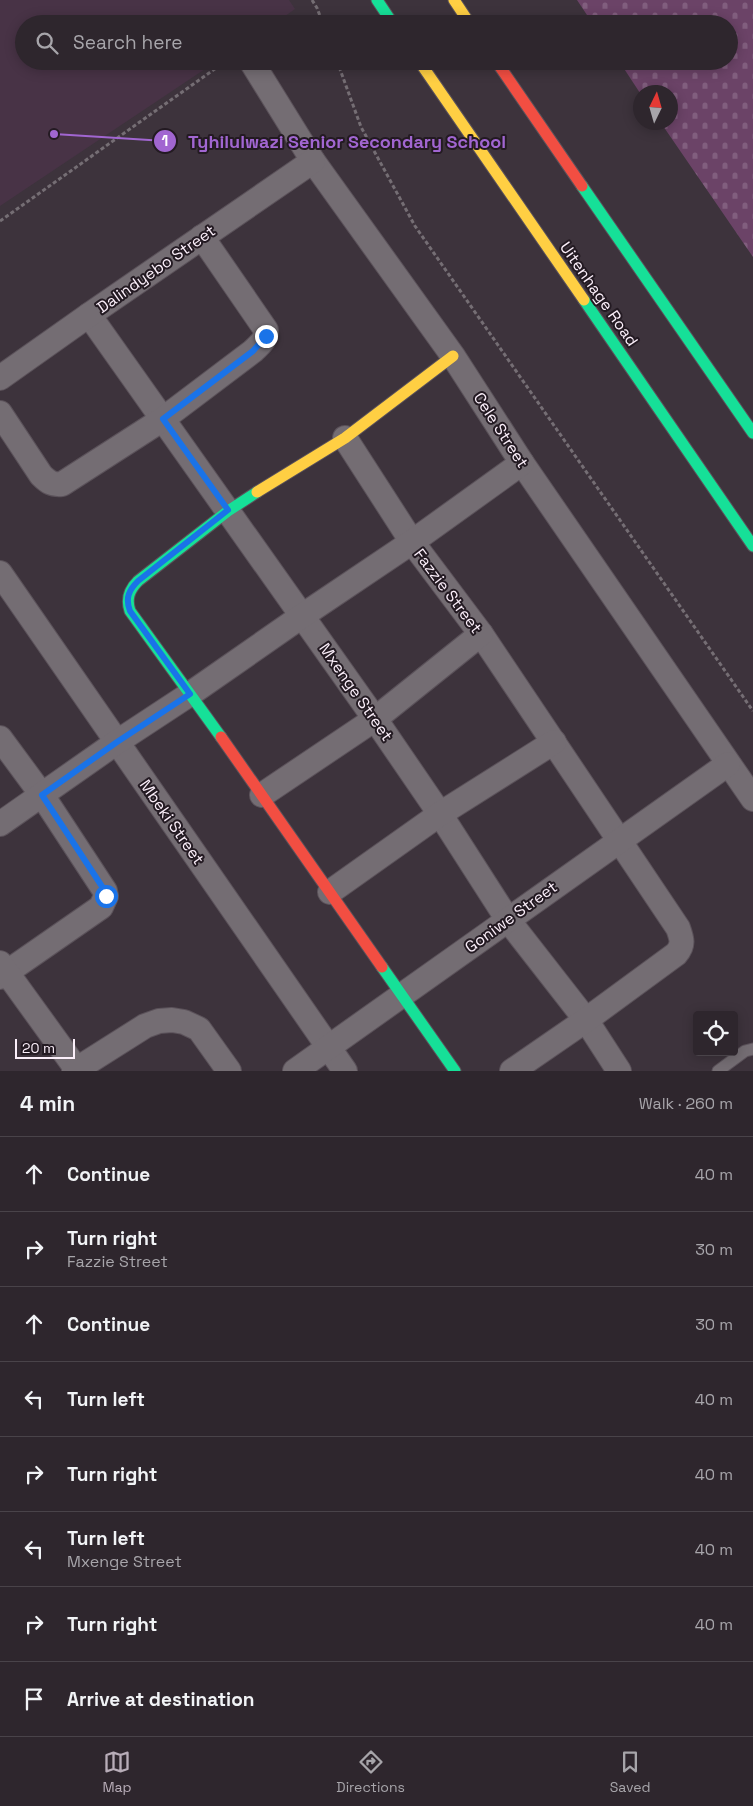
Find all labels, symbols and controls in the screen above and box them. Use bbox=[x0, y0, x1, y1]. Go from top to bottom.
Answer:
search box bbox=[15, 15, 738, 70]
icon: search bbox=[33, 29, 61, 57]
text: Search here bbox=[73, 30, 183, 55]
north arrow bbox=[633, 85, 678, 130]
callout: Tyhilulwazi Senior Secondary School bbox=[153, 125, 516, 158]
text: Tyhilulwazi Senior Secondary School bbox=[188, 130, 506, 153]
text: 1 bbox=[162, 131, 168, 150]
street label: Dalindyebo Street bbox=[93, 220, 219, 318]
street label: Uitenhage Road bbox=[555, 238, 643, 350]
route end bbox=[255, 325, 278, 348]
street label: Cele Street bbox=[469, 388, 533, 472]
street label: Fazzie Street bbox=[409, 544, 487, 638]
street label: Mxenge Street bbox=[314, 639, 398, 745]
street label: Mbeki Street bbox=[135, 775, 209, 869]
street label: Goniwe Street bbox=[461, 876, 561, 958]
route start bbox=[95, 885, 118, 908]
map controls bbox=[693, 1011, 738, 1056]
button: locate bbox=[693, 1011, 738, 1056]
scale bar bbox=[15, 1036, 75, 1059]
text: 20 m bbox=[22, 1039, 55, 1057]
text: 4 min bbox=[20, 1090, 75, 1117]
text: Walk · 260 m bbox=[639, 1093, 733, 1114]
icon: ahead bbox=[20, 1160, 48, 1188]
text: Continue bbox=[67, 1162, 150, 1187]
text: 40 m bbox=[695, 1164, 733, 1185]
text: Turn right bbox=[67, 1226, 157, 1251]
icon: right bbox=[20, 1235, 48, 1263]
text: 30 m bbox=[695, 1239, 733, 1260]
text: Fazzie Street bbox=[67, 1251, 168, 1272]
icon: ahead bbox=[20, 1310, 48, 1338]
text: Continue bbox=[67, 1312, 150, 1337]
text: 30 m bbox=[695, 1314, 733, 1335]
icon: left bbox=[20, 1385, 48, 1413]
text: Turn left bbox=[67, 1387, 145, 1412]
text: 40 m bbox=[695, 1389, 733, 1410]
icon: right bbox=[20, 1460, 48, 1488]
text: Turn right bbox=[67, 1462, 157, 1487]
text: 40 m bbox=[695, 1464, 733, 1485]
text: Turn left bbox=[67, 1526, 145, 1551]
icon: left bbox=[20, 1535, 48, 1563]
text: 40 m bbox=[695, 1539, 733, 1560]
text: Mxenge Street bbox=[67, 1551, 182, 1572]
icon: right bbox=[20, 1610, 48, 1638]
text: Turn right bbox=[67, 1612, 157, 1637]
text: 40 m bbox=[695, 1614, 733, 1635]
icon: arrive bbox=[20, 1685, 48, 1713]
text: Arrive at destination bbox=[67, 1687, 255, 1712]
tab: Map bbox=[102, 1748, 132, 1796]
tab: Directions bbox=[336, 1748, 405, 1796]
tab: Saved bbox=[610, 1748, 651, 1796]

